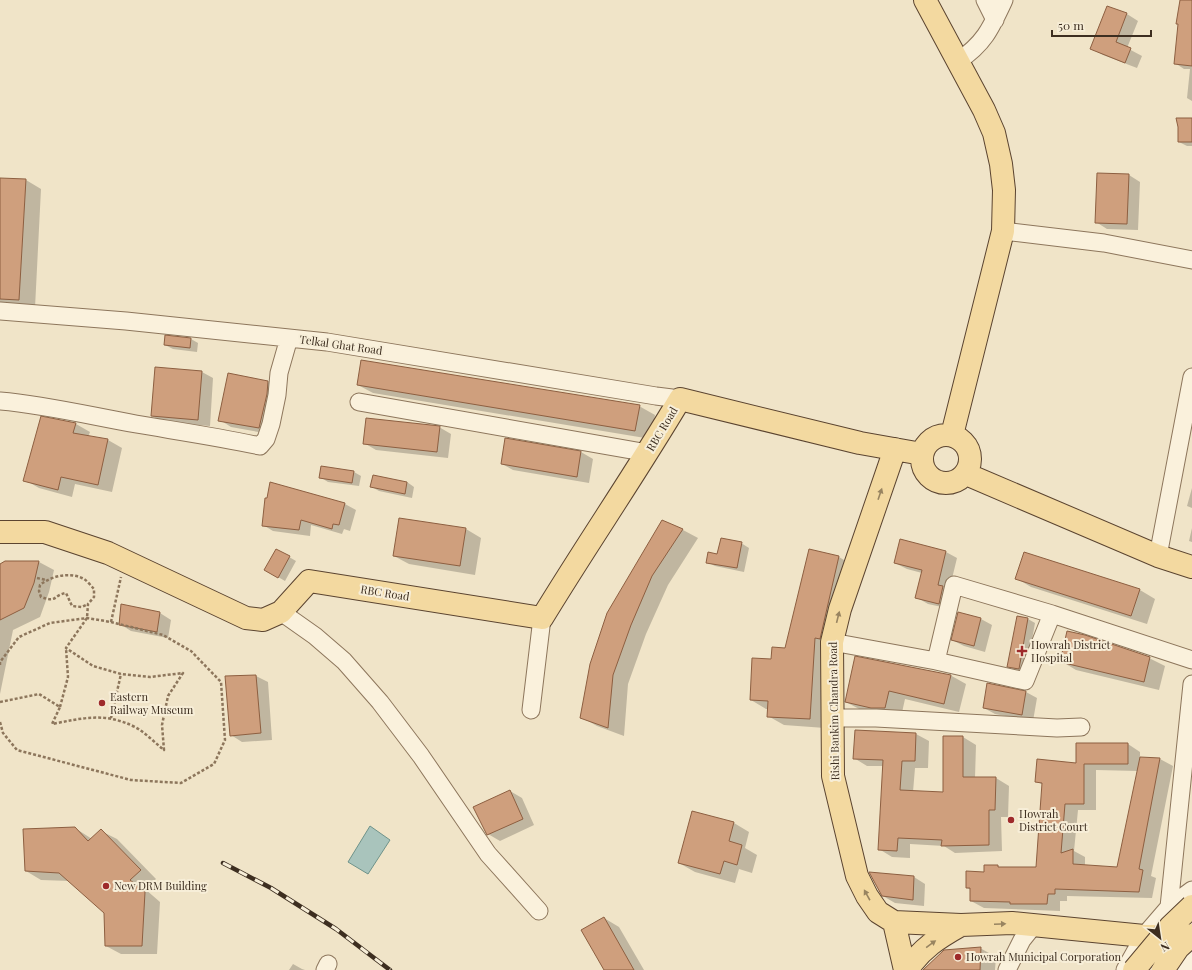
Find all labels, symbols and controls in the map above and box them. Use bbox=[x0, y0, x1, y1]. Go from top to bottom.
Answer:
scale bar bbox=[1052, 12, 1151, 38]
text: 50 m bbox=[1058, 17, 1084, 33]
street label: Telkal Ghat Road bbox=[299, 331, 384, 358]
street label: RBC Road bbox=[642, 403, 681, 454]
one-way arrow bbox=[877, 487, 883, 499]
street label: RBC Road bbox=[360, 581, 411, 604]
one-way arrow bbox=[835, 610, 841, 622]
place label: Howrah District Hospital bbox=[1031, 637, 1111, 665]
street label: Rishi Bankim Chandra Road bbox=[825, 641, 842, 781]
marker: Howrah District Hospital bbox=[1016, 645, 1028, 657]
place label: Eastern Railway Museum bbox=[110, 689, 194, 717]
marker: Eastern Railway Museum bbox=[97, 698, 107, 708]
place label: Howrah District Court bbox=[1019, 806, 1088, 834]
marker: Howrah District Court bbox=[1006, 815, 1016, 825]
place label: New DRM Building bbox=[114, 878, 207, 893]
marker: New DRM Building bbox=[101, 881, 111, 891]
one-way arrow bbox=[863, 889, 870, 901]
north arrow bbox=[1140, 918, 1180, 958]
one-way arrow bbox=[994, 920, 1006, 927]
text: N bbox=[1158, 939, 1172, 956]
one-way arrow bbox=[925, 940, 936, 948]
place label: Howrah Municipal Corporation bbox=[966, 949, 1122, 964]
marker: Howrah Municipal Corporation bbox=[953, 952, 963, 962]

